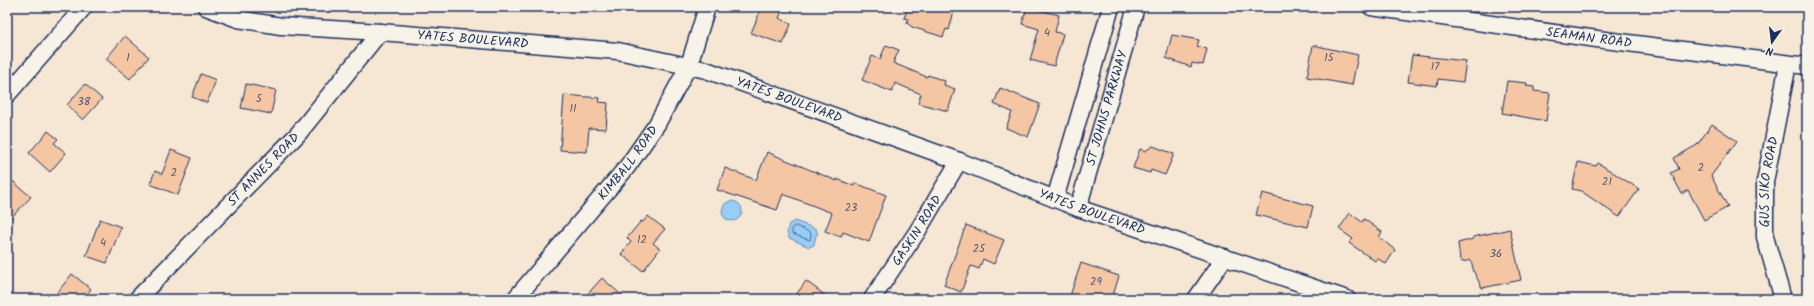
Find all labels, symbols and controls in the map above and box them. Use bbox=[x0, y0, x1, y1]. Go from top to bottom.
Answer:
street label: SEAMAN ROAD bbox=[1545, 21, 1633, 54]
north arrow bbox=[1752, 22, 1792, 62]
street label: YATES BOULEVARD bbox=[416, 24, 529, 54]
house number: 4 bbox=[1044, 24, 1050, 42]
text: N bbox=[1764, 41, 1775, 60]
street label: ST JOHNS PARKWAY bbox=[1080, 48, 1134, 168]
house number: 1 bbox=[126, 49, 130, 67]
house number: 15 bbox=[1324, 49, 1335, 67]
house number: 17 bbox=[1431, 58, 1440, 76]
street label: YATES BOULEVARD bbox=[733, 71, 845, 129]
house number: 5 bbox=[256, 90, 263, 108]
house number: 38 bbox=[78, 93, 91, 111]
house number: 11 bbox=[570, 100, 576, 118]
street label: KIMBALL ROAD bbox=[593, 121, 663, 205]
street label: ST ANNES ROAD bbox=[222, 128, 305, 211]
street label: GUS SIKO ROAD bbox=[1755, 135, 1784, 227]
house number: 2 bbox=[1698, 159, 1704, 177]
house number: 2 bbox=[171, 164, 177, 182]
house number: 21 bbox=[1602, 173, 1612, 191]
street label: YATES BOULEVARD bbox=[1036, 183, 1148, 240]
street label: GASKIN ROAD bbox=[887, 191, 947, 270]
house number: 23 bbox=[845, 199, 857, 217]
house number: 12 bbox=[637, 231, 647, 249]
house number: 4 bbox=[100, 234, 106, 252]
house number: 25 bbox=[973, 240, 986, 258]
house number: 36 bbox=[1490, 245, 1502, 263]
house number: 29 bbox=[1090, 273, 1103, 291]

